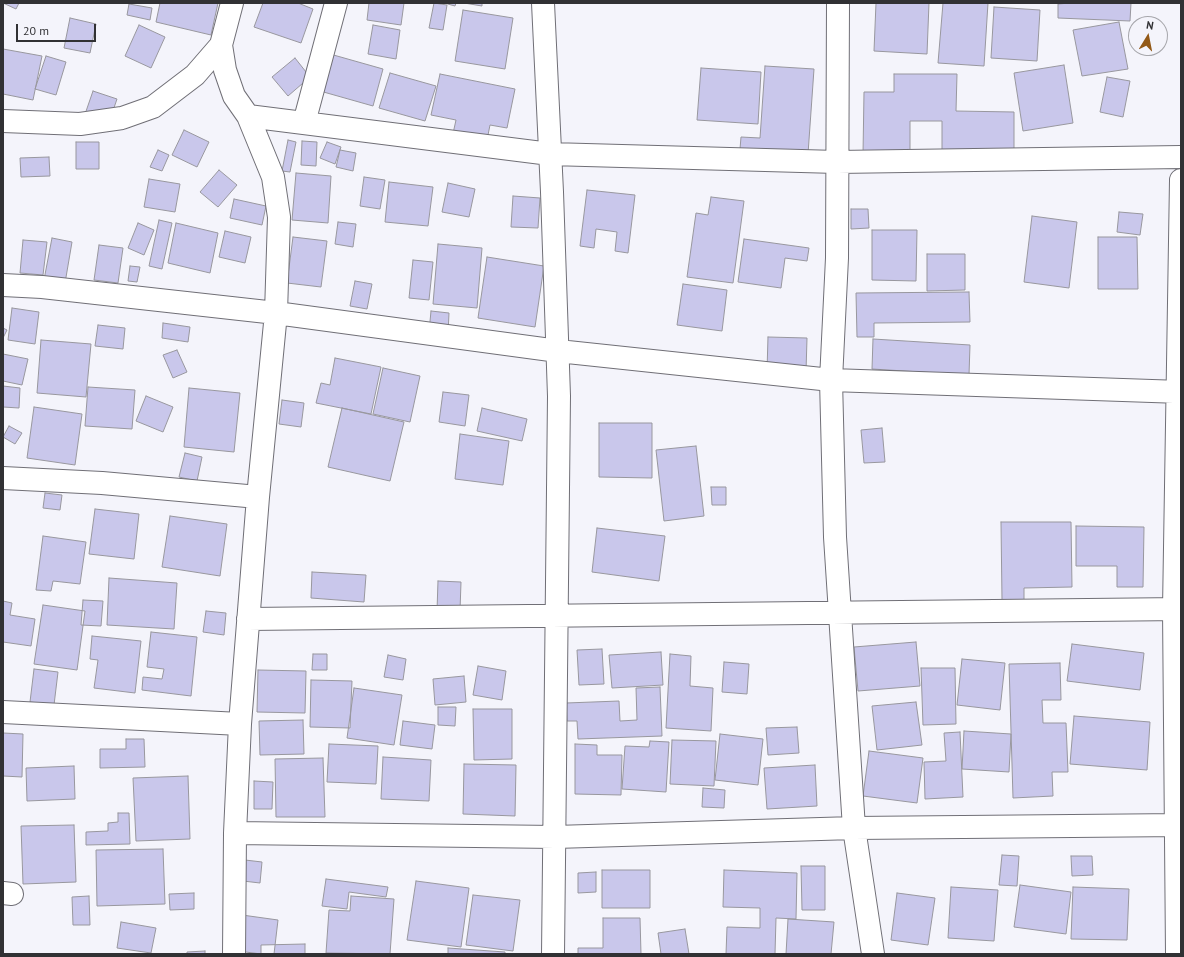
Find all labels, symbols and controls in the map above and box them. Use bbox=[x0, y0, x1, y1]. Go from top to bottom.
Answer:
scale bar bbox=[18, 16, 98, 42]
north arrow bbox=[1128, 16, 1168, 56]
text: N bbox=[1145, 18, 1155, 33]
text: 20 m bbox=[23, 23, 49, 38]

